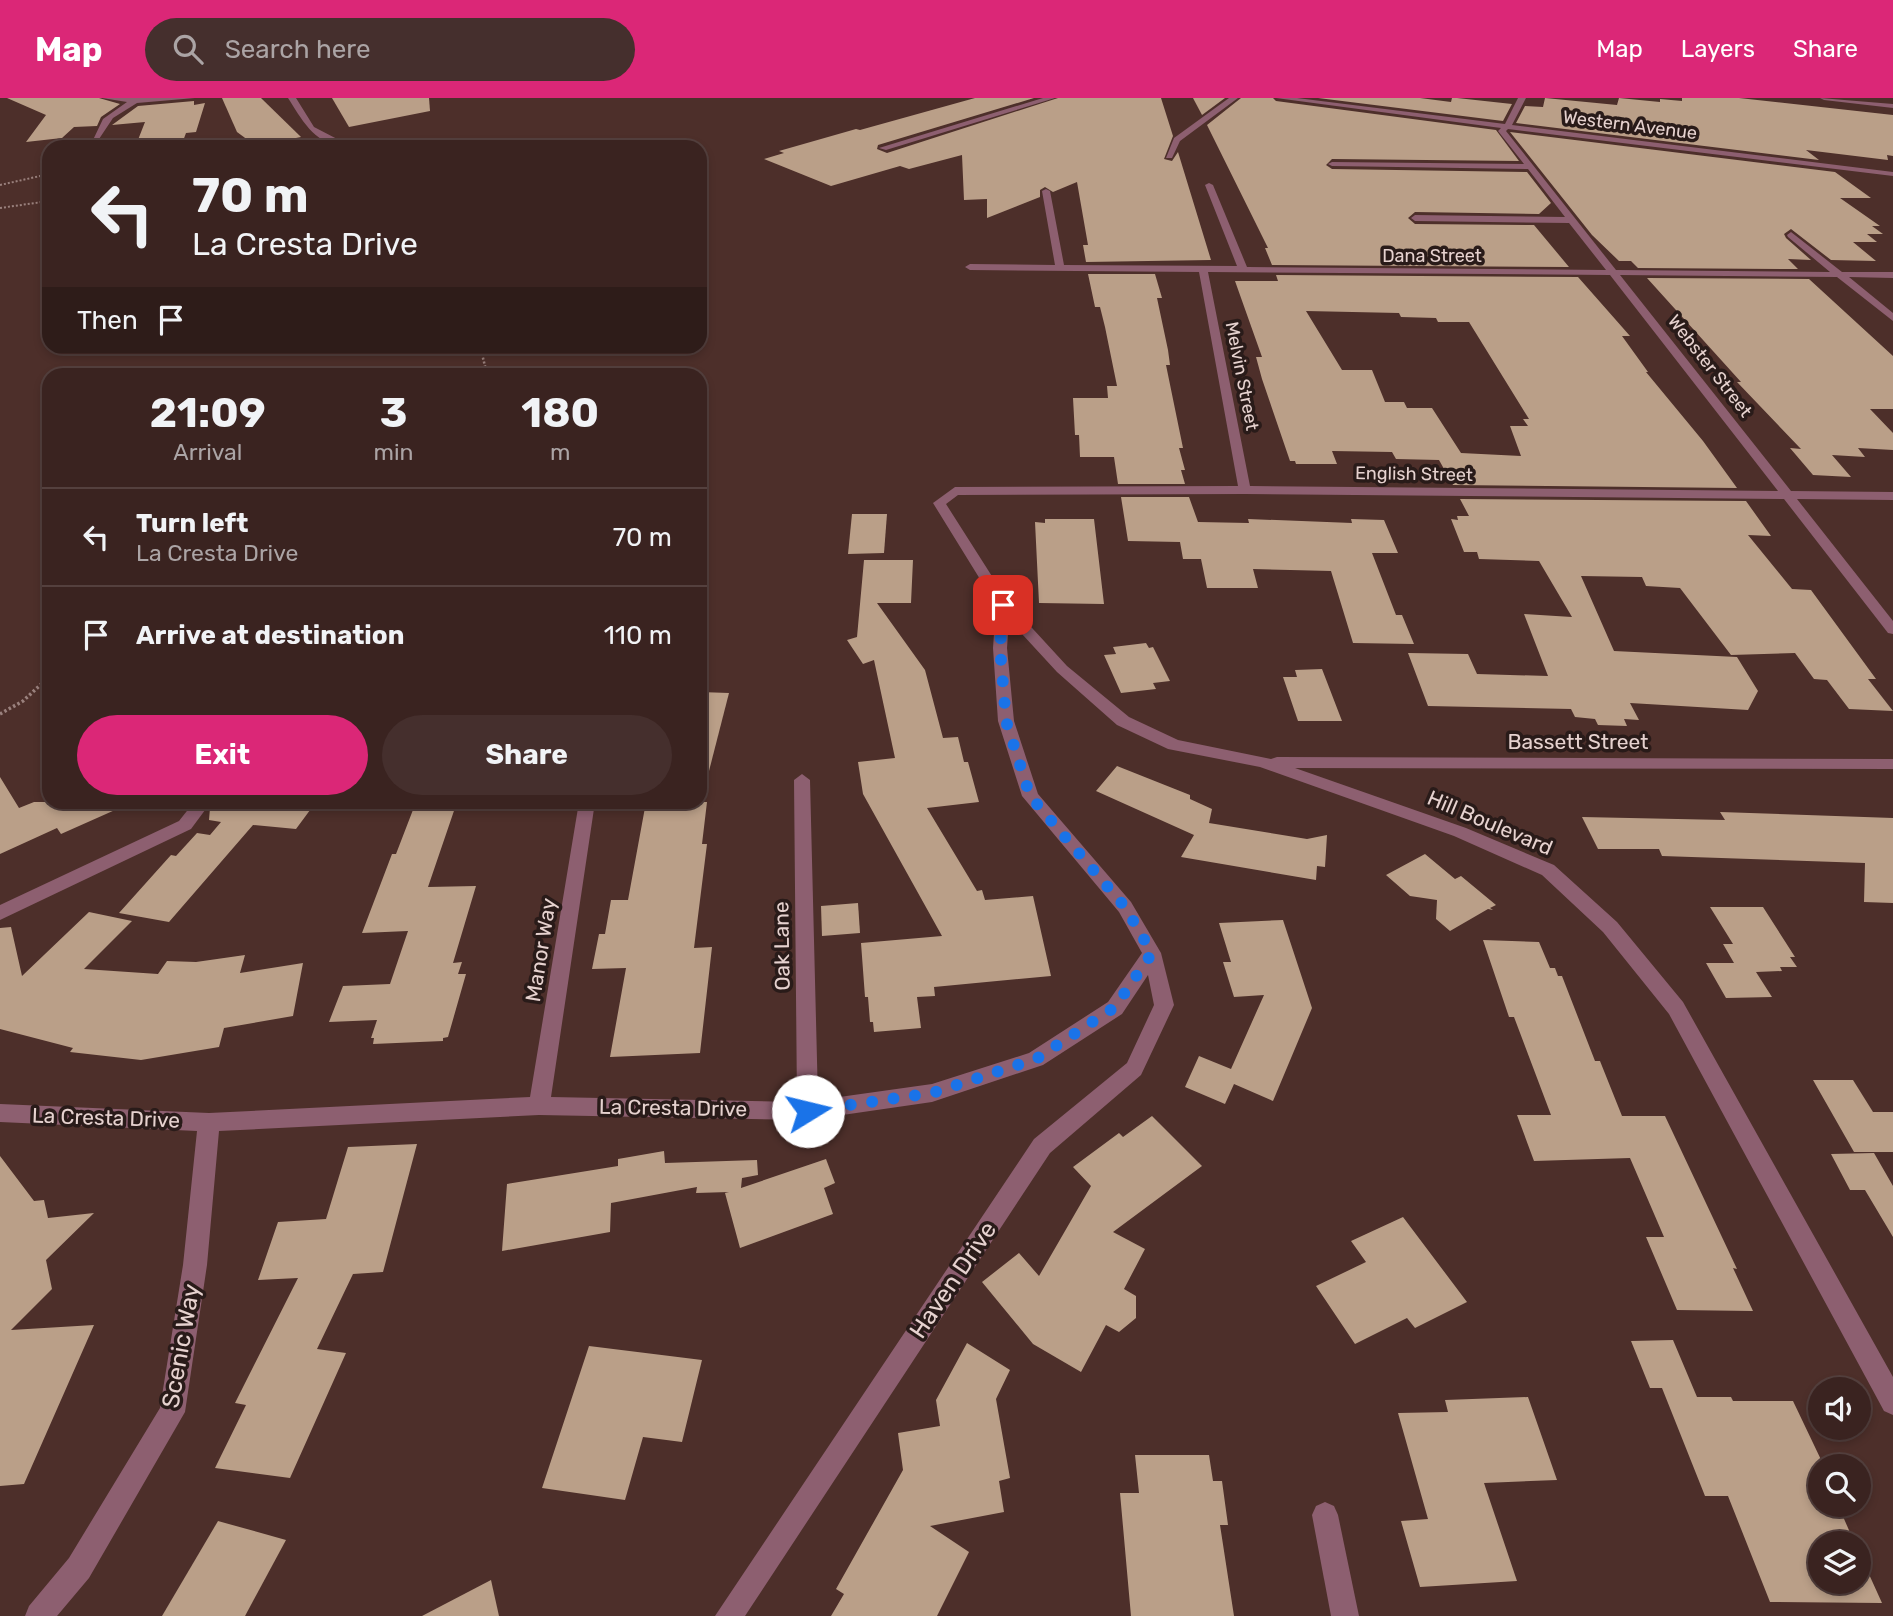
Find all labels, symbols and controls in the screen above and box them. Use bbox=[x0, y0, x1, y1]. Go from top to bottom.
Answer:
search box bbox=[145, 18, 635, 81]
text: Map bbox=[35, 30, 103, 69]
icon: search bbox=[169, 30, 207, 68]
text: Search here bbox=[225, 34, 370, 65]
text: Map bbox=[1596, 35, 1643, 63]
text: Layers bbox=[1681, 35, 1755, 63]
text: Share bbox=[1793, 35, 1858, 63]
street label: Western Avenue bbox=[1562, 106, 1698, 144]
text: 70 m bbox=[192, 166, 309, 224]
icon: left bbox=[77, 168, 168, 259]
text: La Cresta Drive bbox=[192, 225, 418, 263]
street label: Dana Street bbox=[1382, 245, 1482, 267]
icon: arrive bbox=[152, 301, 190, 339]
text: Then bbox=[77, 305, 138, 336]
street label: Webster Street bbox=[1663, 310, 1757, 422]
street label: Melvin Street bbox=[1221, 320, 1263, 432]
text: 21:09 bbox=[150, 388, 266, 438]
text: 3 bbox=[380, 388, 407, 438]
text: 180 bbox=[521, 388, 599, 438]
text: Arrival bbox=[173, 438, 242, 466]
text: min bbox=[374, 438, 414, 466]
text: m bbox=[550, 438, 570, 466]
street label: English Street bbox=[1355, 462, 1473, 486]
text: Turn left bbox=[136, 508, 248, 539]
icon: left bbox=[77, 518, 115, 556]
text: 70 m bbox=[613, 522, 672, 553]
text: La Cresta Drive bbox=[136, 539, 298, 567]
pin bbox=[973, 575, 1033, 635]
icon: arrive bbox=[984, 586, 1022, 624]
icon: arrive bbox=[77, 616, 115, 654]
text: Arrive at destination bbox=[136, 620, 404, 651]
text: 110 m bbox=[604, 620, 672, 651]
button: Exit bbox=[77, 715, 368, 795]
button: Share bbox=[382, 715, 672, 795]
street label: Bassett Street bbox=[1507, 729, 1649, 754]
street label: Hill Boulevard bbox=[1424, 785, 1557, 860]
street label: Manor Way bbox=[520, 896, 561, 1004]
street label: Oak Lane bbox=[768, 901, 795, 991]
position arrow bbox=[771, 1074, 845, 1148]
street label: La Cresta Drive bbox=[599, 1094, 747, 1121]
street label: La Cresta Drive bbox=[31, 1102, 181, 1133]
street label: Haven Drive bbox=[904, 1216, 1002, 1344]
street label: Scenic Way bbox=[156, 1282, 206, 1410]
map controls bbox=[1808, 1377, 1871, 1594]
button: sound bbox=[1808, 1377, 1871, 1440]
button: search bbox=[1808, 1454, 1871, 1517]
button: layers bbox=[1808, 1531, 1871, 1594]

